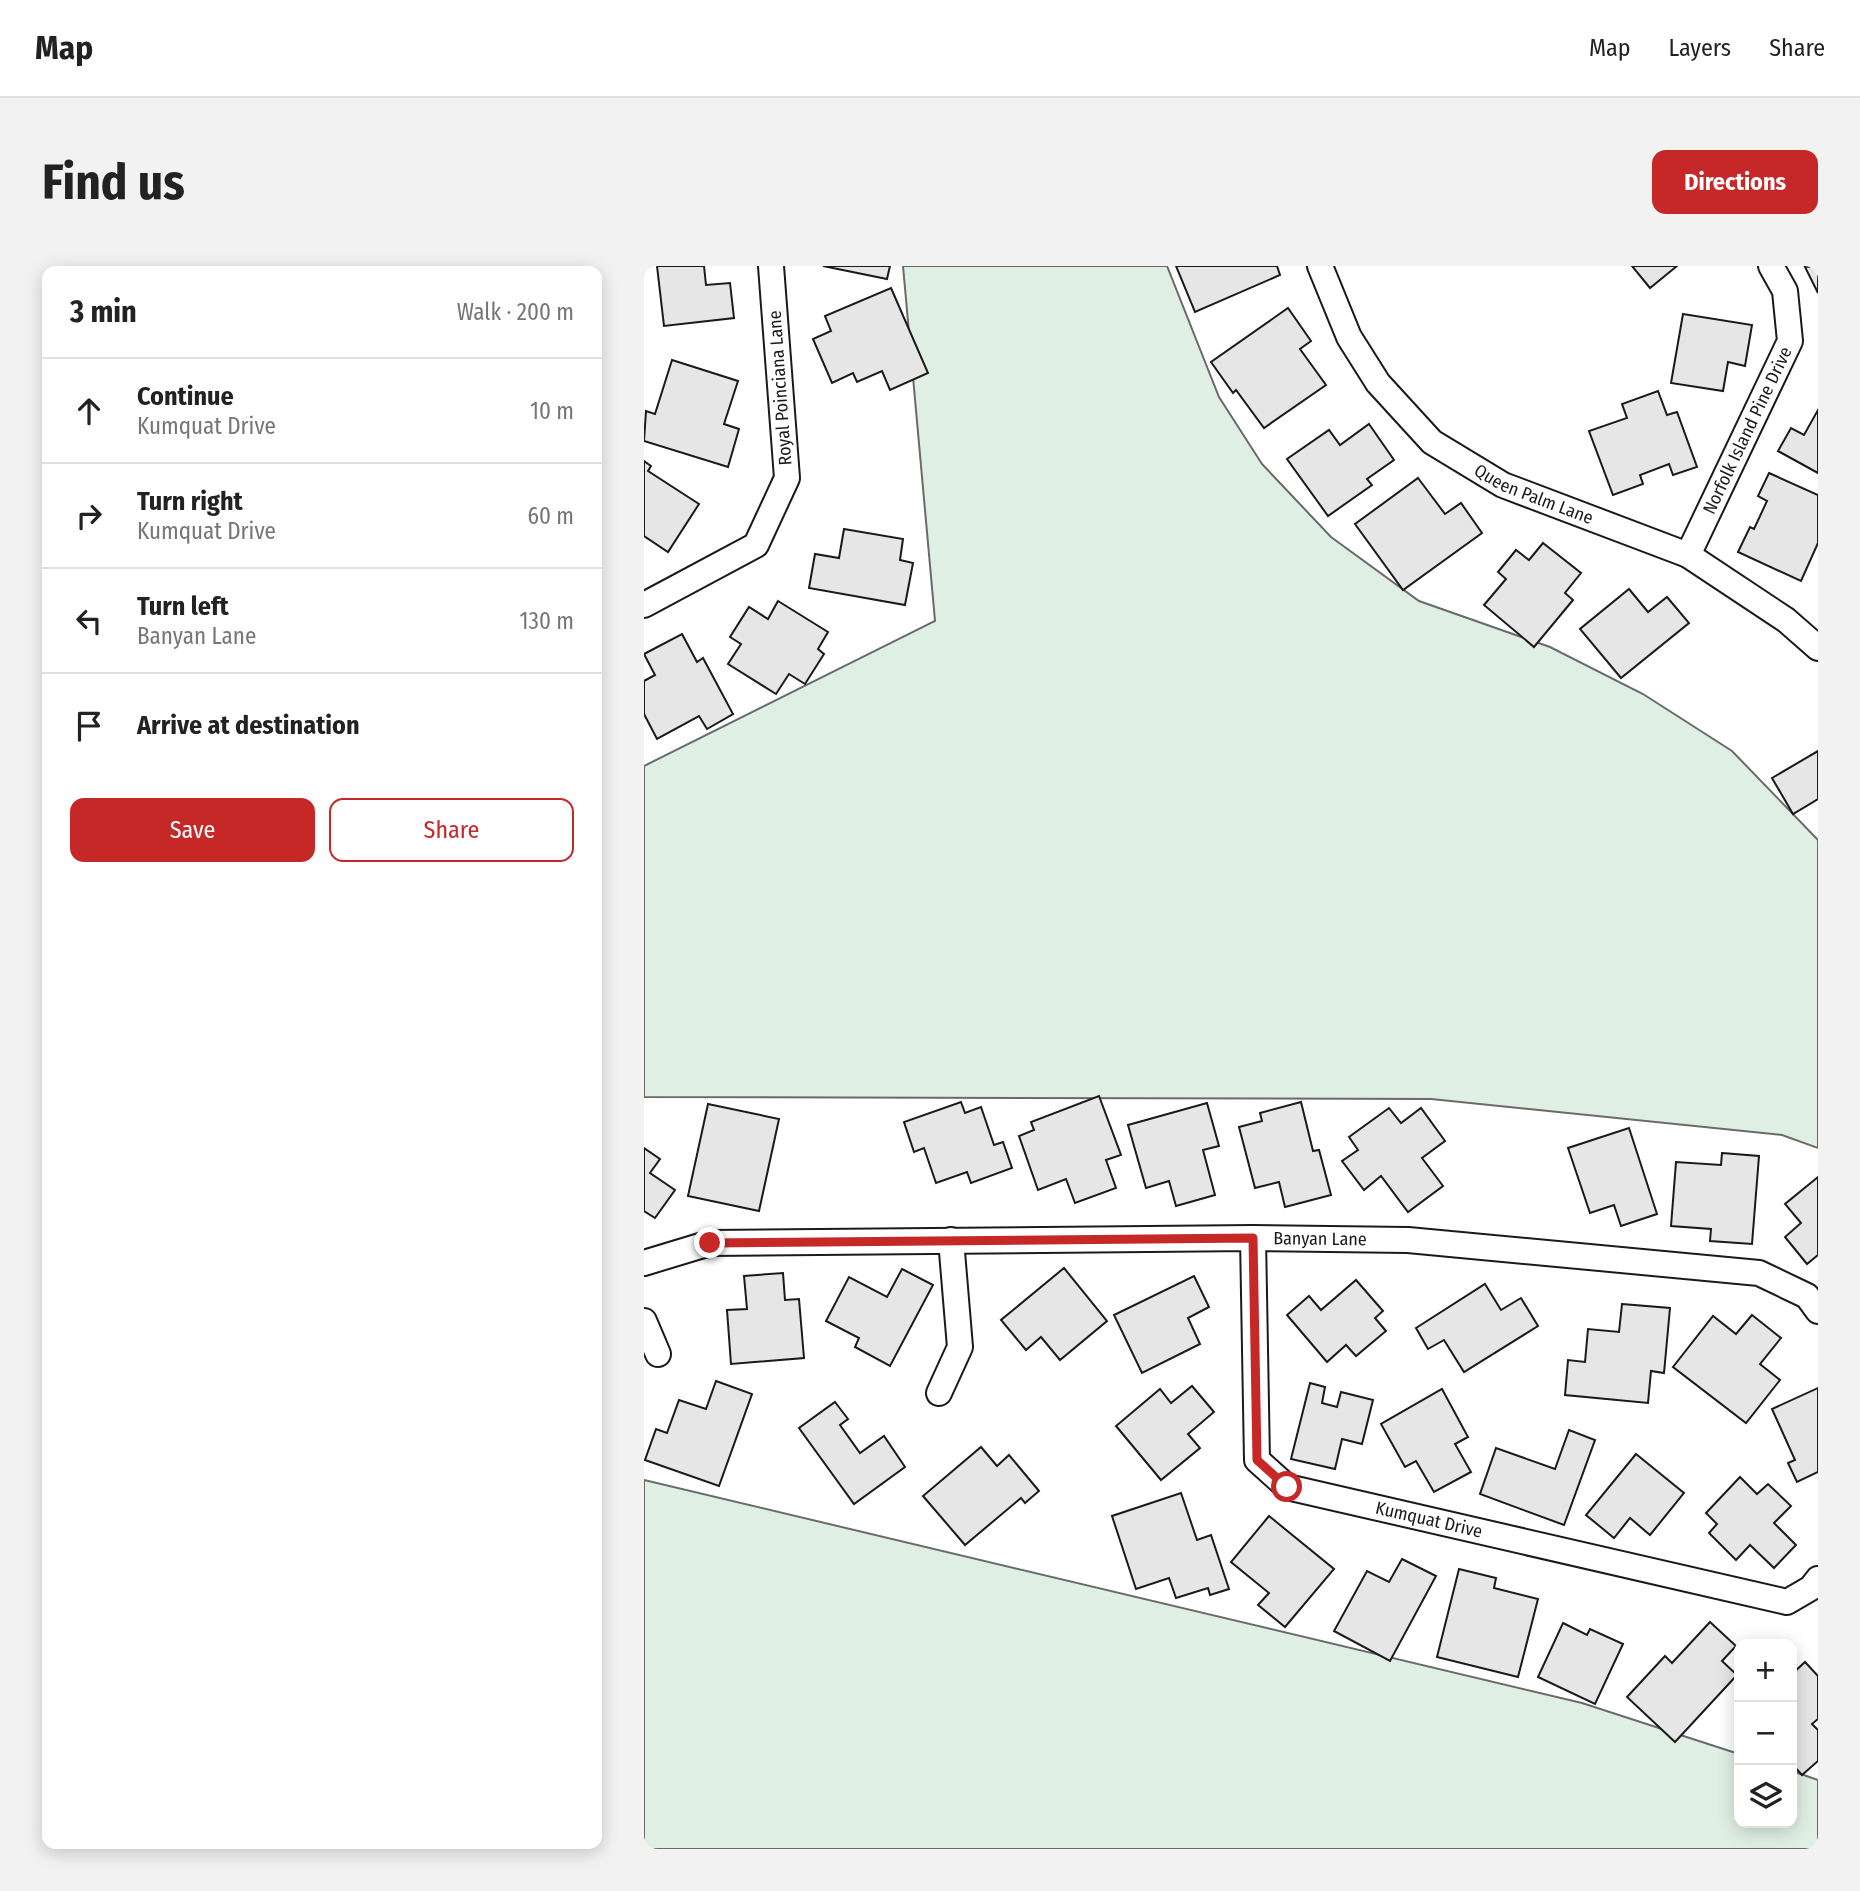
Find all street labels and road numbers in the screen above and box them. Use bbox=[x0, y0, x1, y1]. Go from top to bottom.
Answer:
street label: Royal Poinciana Lane bbox=[764, 310, 796, 466]
street label: Norfolk Island Pine Drive bbox=[1698, 343, 1797, 518]
street label: Queen Palm Lane bbox=[1470, 459, 1596, 529]
street label: Banyan Lane bbox=[1273, 1227, 1367, 1250]
street label: Kumquat Drive bbox=[1373, 1497, 1484, 1543]

